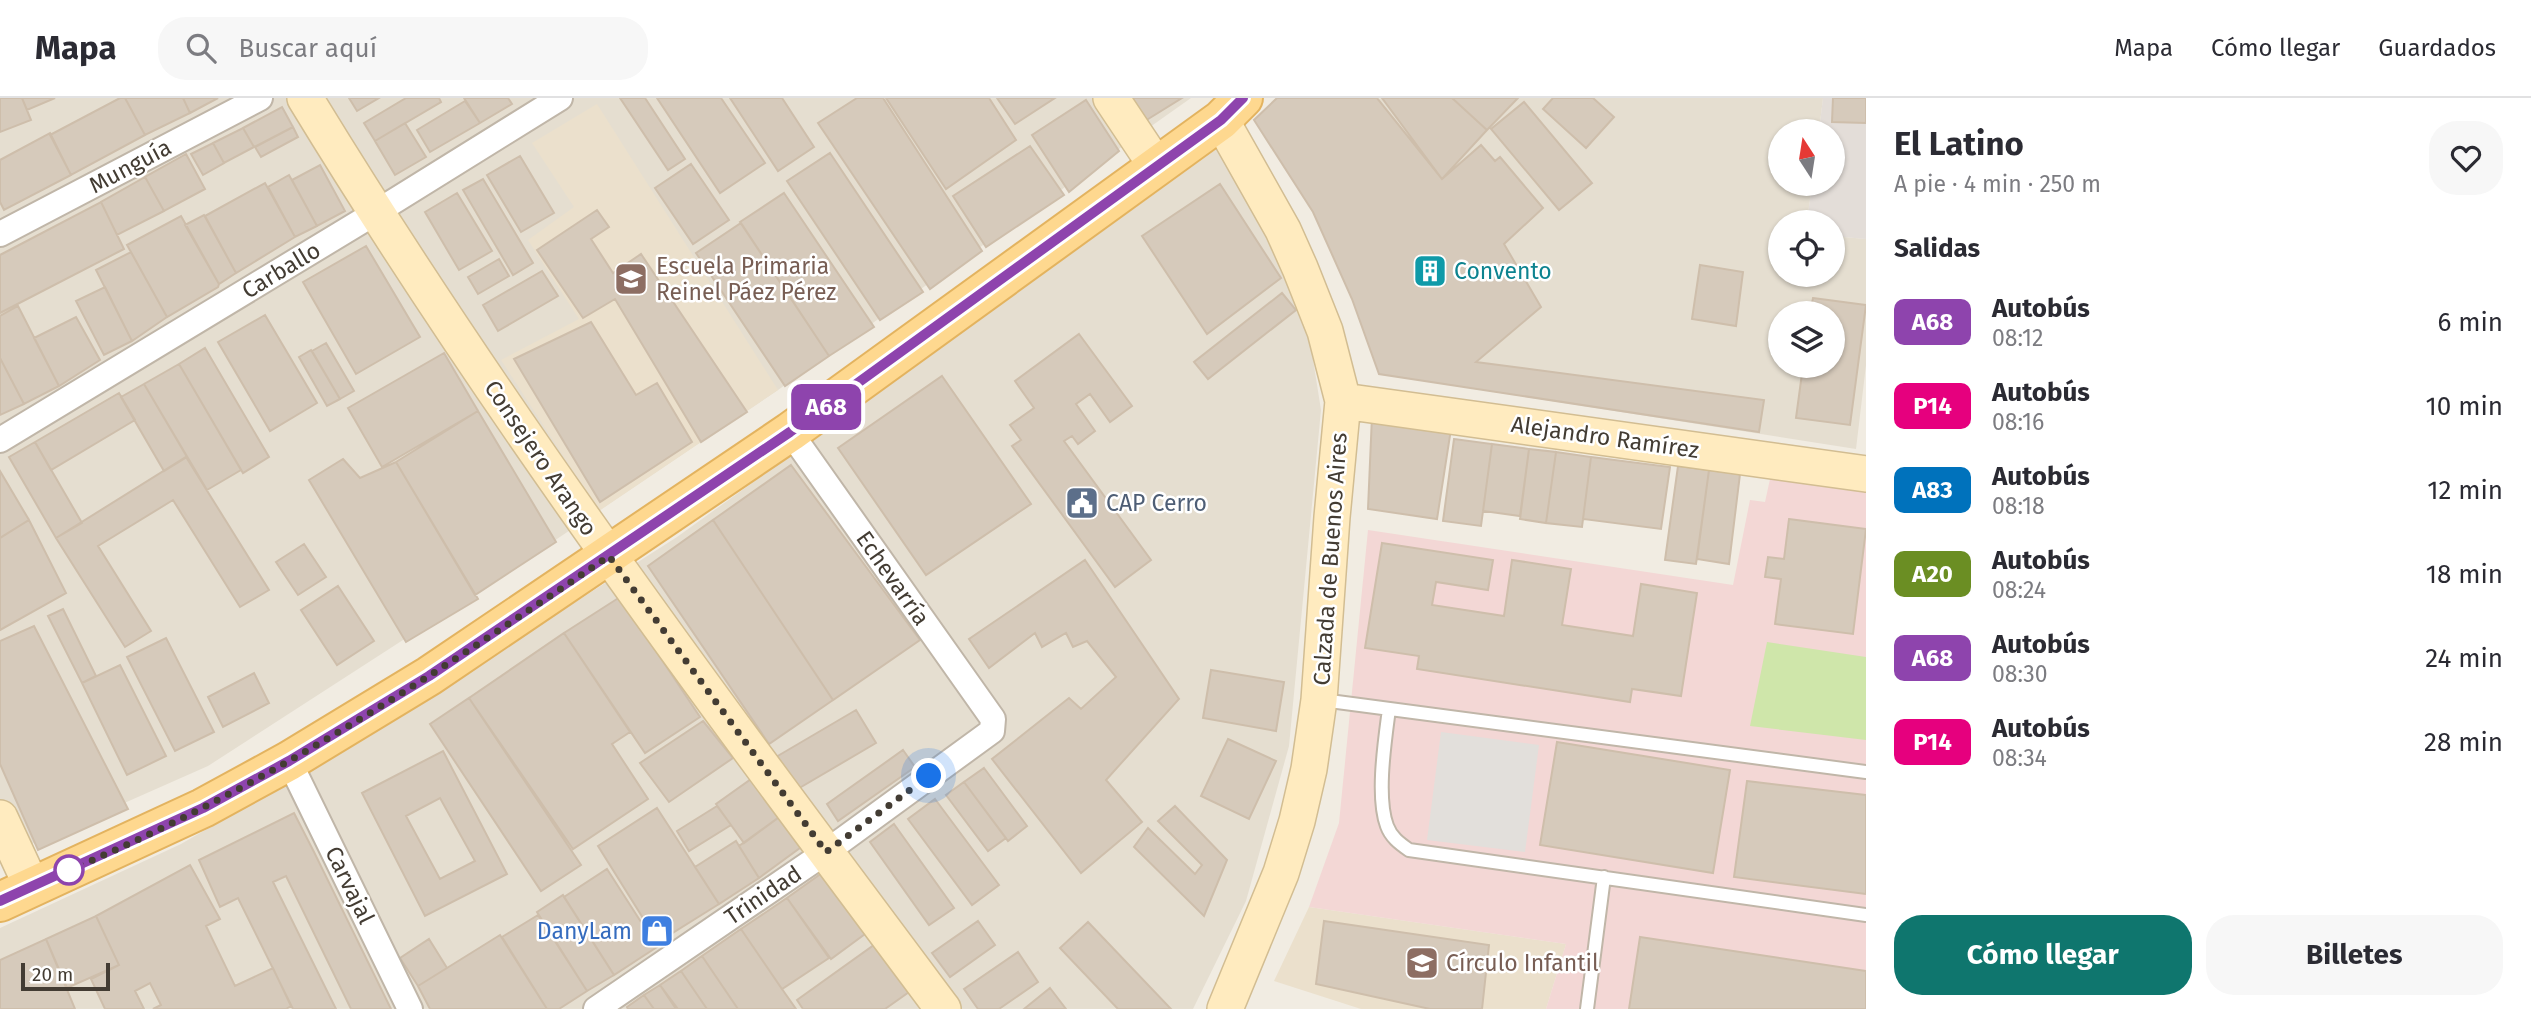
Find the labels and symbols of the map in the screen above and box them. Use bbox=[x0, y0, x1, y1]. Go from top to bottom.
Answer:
north arrow bbox=[1768, 119, 1844, 196]
street label: Munguía bbox=[84, 133, 176, 199]
street label: Carballo bbox=[237, 236, 325, 304]
place label: Escuela Primaria Reinel Páez Pérez bbox=[656, 252, 836, 306]
building icon: Convento bbox=[1411, 252, 1449, 290]
place label: Convento bbox=[1454, 257, 1552, 285]
school or university icon: Escuela Primaria Reinel Páez Pérez bbox=[612, 260, 650, 298]
street label: Consejero Arango bbox=[479, 375, 603, 541]
line badge: A68 bbox=[786, 384, 866, 430]
street label: Alejandro Ramírez bbox=[1509, 410, 1701, 464]
street label: Calzada de Buenos Aires bbox=[1307, 432, 1353, 686]
public building icon: CAP Cerro bbox=[1063, 484, 1101, 522]
place label: CAP Cerro bbox=[1106, 489, 1207, 517]
street label: Echevarría bbox=[850, 525, 936, 631]
your location bbox=[911, 758, 946, 793]
street label: Carvajal bbox=[319, 842, 381, 929]
unlabelled marker bbox=[54, 855, 84, 885]
street label: Trinidad bbox=[719, 859, 807, 931]
shop icon: DanyLam bbox=[638, 912, 676, 950]
place label: DanyLam bbox=[537, 917, 632, 945]
school or university icon: Círculo Infantil bbox=[1403, 944, 1441, 982]
place label: Círculo Infantil bbox=[1446, 949, 1599, 977]
scale bar bbox=[21, 960, 110, 992]

